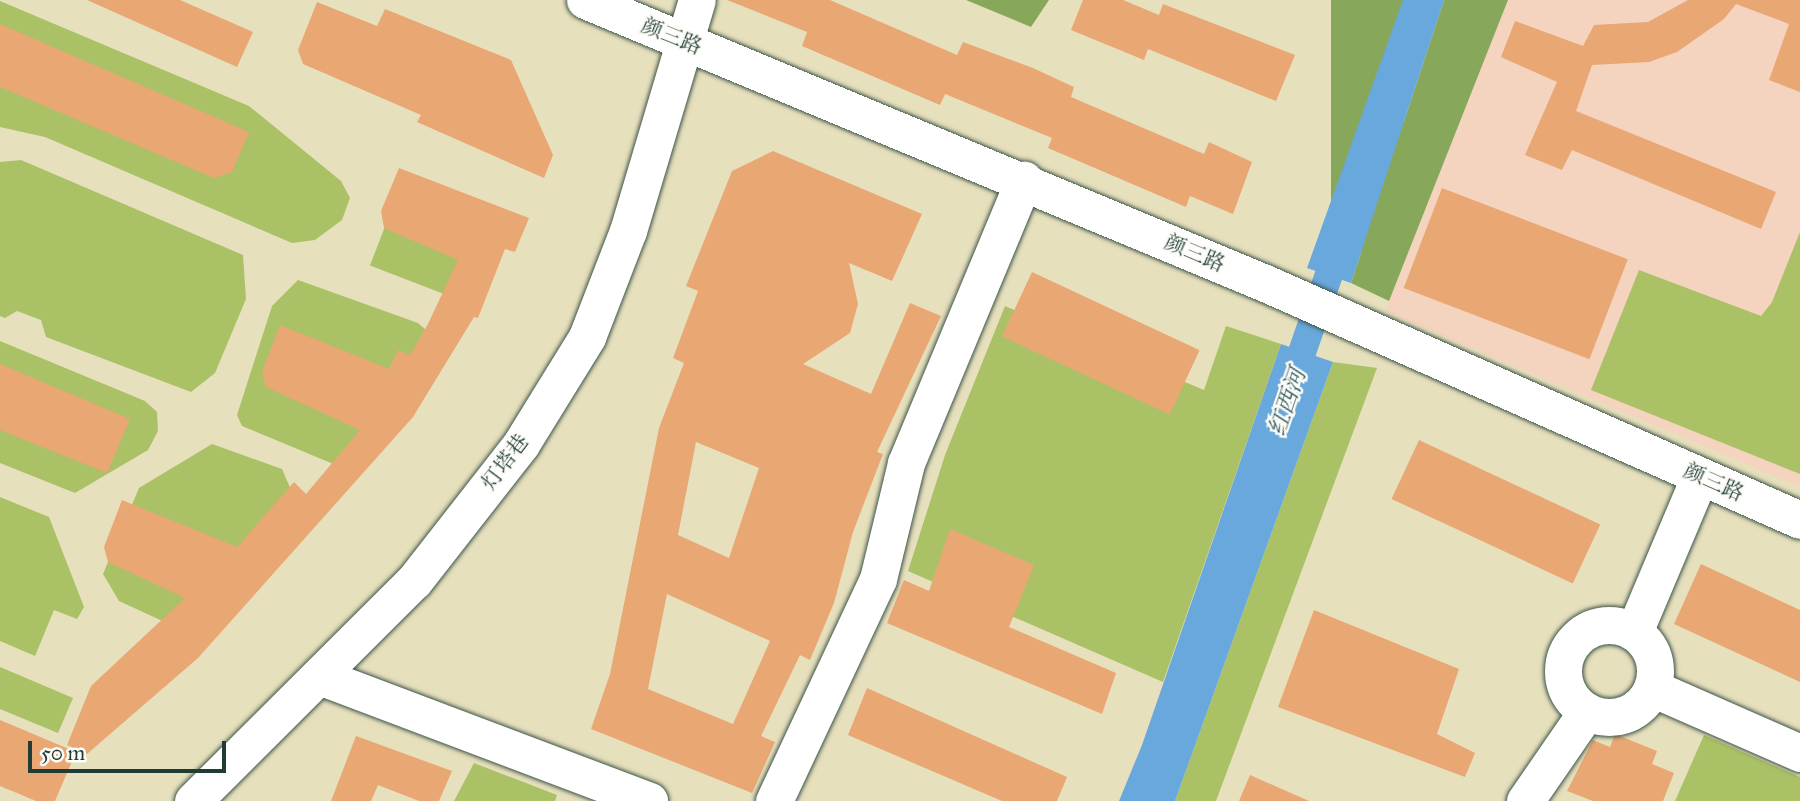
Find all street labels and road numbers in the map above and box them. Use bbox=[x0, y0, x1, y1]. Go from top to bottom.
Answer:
street label: 颜三路 bbox=[638, 13, 706, 59]
street label: 颜三路 bbox=[1161, 229, 1229, 277]
street label: 灯塔巷 bbox=[476, 429, 534, 495]
street label: 颜三路 bbox=[1680, 458, 1748, 506]

